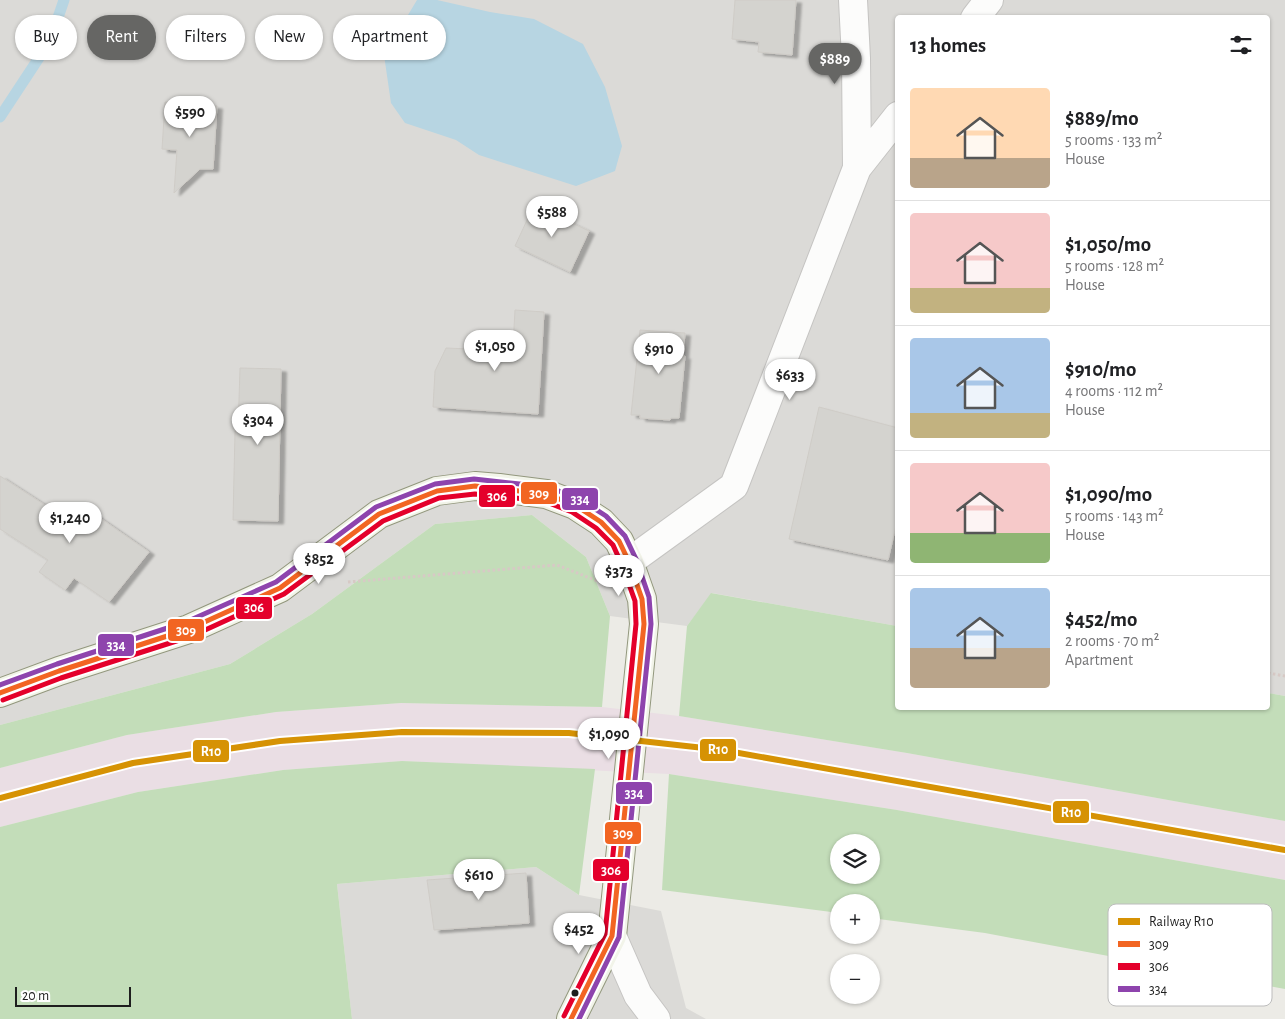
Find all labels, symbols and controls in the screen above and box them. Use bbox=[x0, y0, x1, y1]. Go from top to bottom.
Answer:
chip: Buy bbox=[15, 15, 77, 60]
chip: Rent bbox=[87, 15, 156, 60]
chip: Filters bbox=[166, 15, 245, 60]
chip: New bbox=[255, 15, 323, 60]
chip: Apartment bbox=[333, 15, 446, 60]
icon: filters bbox=[1227, 31, 1255, 59]
text: 13 homes bbox=[910, 35, 986, 56]
pin: $889 bbox=[805, 42, 865, 85]
text: $889 bbox=[820, 51, 850, 67]
pin: $590 bbox=[160, 96, 220, 138]
text: $590 bbox=[175, 104, 205, 120]
icon: home bbox=[950, 108, 1010, 168]
text: $889/mo bbox=[1065, 108, 1139, 129]
text: 5 rooms · 133 m² bbox=[1065, 132, 1162, 148]
text: House bbox=[1065, 151, 1105, 167]
pin: $588 bbox=[522, 196, 582, 238]
text: $588 bbox=[537, 204, 567, 220]
icon: home bbox=[950, 233, 1010, 293]
text: $1,050/mo bbox=[1065, 234, 1151, 255]
text: 5 rooms · 128 m² bbox=[1065, 258, 1164, 274]
text: House bbox=[1065, 277, 1105, 293]
pin: $1,050 bbox=[454, 330, 536, 372]
pin: $910 bbox=[629, 332, 689, 375]
text: $1,050 bbox=[475, 338, 515, 354]
text: $910 bbox=[644, 341, 674, 357]
pin: $633 bbox=[760, 358, 820, 401]
icon: home bbox=[950, 358, 1010, 418]
text: $910/mo bbox=[1065, 359, 1136, 380]
text: $633 bbox=[776, 367, 804, 383]
text: 4 rooms · 112 m² bbox=[1065, 383, 1163, 399]
text: House bbox=[1065, 402, 1105, 418]
pin: $304 bbox=[228, 404, 288, 446]
text: $304 bbox=[243, 412, 273, 428]
line badge: 309 bbox=[520, 481, 558, 505]
icon: home bbox=[950, 483, 1010, 543]
line badge: 306 bbox=[478, 484, 516, 508]
text: $1,090/mo bbox=[1065, 484, 1152, 505]
text: 309 bbox=[529, 487, 549, 501]
line badge: 334 bbox=[561, 487, 599, 511]
text: 306 bbox=[487, 490, 507, 504]
text: 334 bbox=[570, 493, 590, 507]
pin: $1,240 bbox=[29, 502, 111, 544]
text: 5 rooms · 143 m² bbox=[1065, 508, 1164, 524]
text: $1,240 bbox=[50, 510, 90, 526]
text: House bbox=[1065, 527, 1105, 543]
pin: $852 bbox=[289, 542, 349, 585]
text: $852 bbox=[304, 551, 334, 567]
pin: $373 bbox=[589, 554, 649, 597]
text: $373 bbox=[605, 563, 633, 579]
line badge: 306 bbox=[235, 596, 273, 620]
text: 306 bbox=[244, 601, 264, 615]
icon: home bbox=[950, 608, 1010, 668]
text: $452/mo bbox=[1065, 609, 1137, 630]
line badge: 309 bbox=[167, 618, 205, 642]
text: 309 bbox=[176, 624, 196, 638]
line badge: 334 bbox=[97, 633, 135, 657]
text: 2 rooms · 70 m² bbox=[1065, 633, 1159, 649]
text: 334 bbox=[106, 639, 126, 653]
text: Apartment bbox=[1065, 652, 1133, 668]
pin: $1,090 bbox=[568, 718, 650, 760]
text: $1,090 bbox=[588, 726, 630, 742]
line badge: R10 bbox=[699, 738, 737, 762]
line badge: R10 bbox=[192, 739, 230, 763]
text: R10 bbox=[708, 743, 728, 757]
text: R10 bbox=[201, 745, 221, 759]
line badge: 334 bbox=[615, 781, 653, 805]
text: 334 bbox=[624, 787, 644, 801]
line badge: R10 bbox=[1052, 800, 1090, 824]
text: R10 bbox=[1061, 806, 1081, 820]
line badge: 309 bbox=[604, 821, 642, 845]
text: 309 bbox=[613, 827, 633, 841]
map controls bbox=[830, 834, 880, 1004]
button: layers bbox=[830, 834, 880, 884]
pin: $610 bbox=[449, 858, 509, 901]
line badge: 306 bbox=[592, 858, 630, 882]
text: 306 bbox=[601, 864, 621, 878]
text: $610 bbox=[464, 867, 494, 883]
button: + bbox=[830, 894, 880, 944]
legend bbox=[1108, 904, 1272, 1006]
pin: $452 bbox=[549, 912, 609, 955]
text: Railway R10 bbox=[1149, 915, 1214, 929]
text: $452 bbox=[564, 921, 594, 937]
text: 309 bbox=[1149, 938, 1169, 952]
button: − bbox=[830, 954, 880, 1004]
text: 306 bbox=[1149, 960, 1169, 974]
text: 334 bbox=[1149, 983, 1168, 997]
scale bar bbox=[15, 984, 131, 1007]
unlabelled marker bbox=[570, 988, 580, 998]
text: 20 m bbox=[22, 989, 49, 1003]

